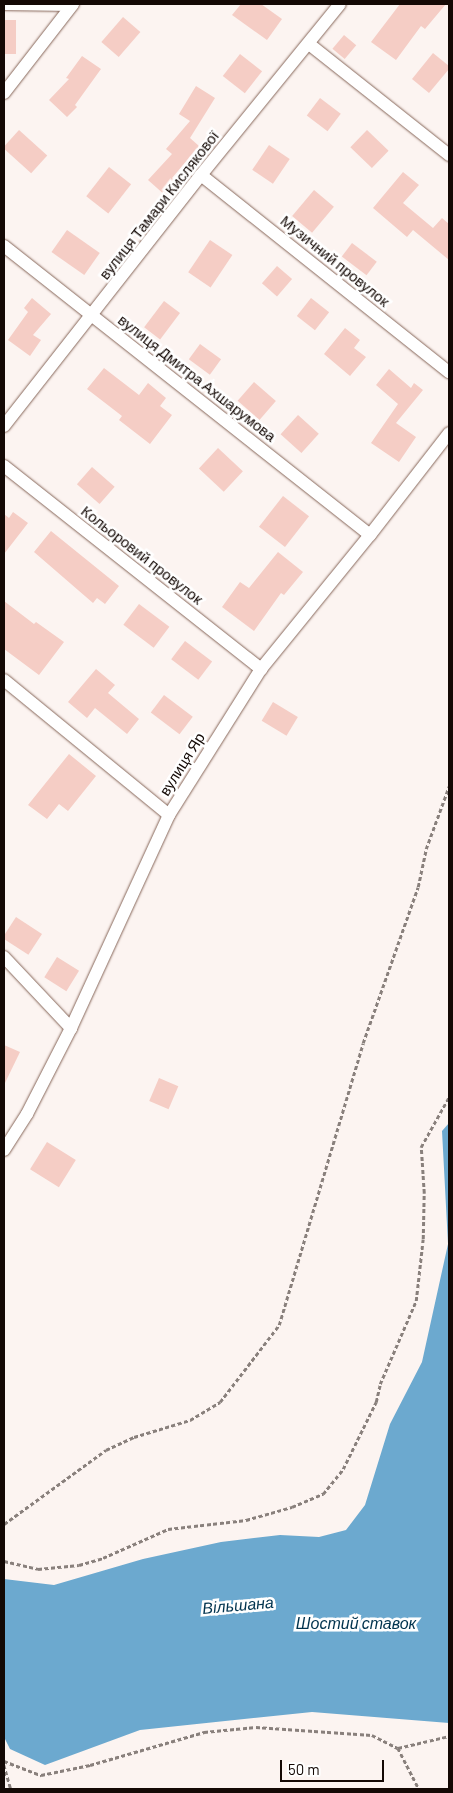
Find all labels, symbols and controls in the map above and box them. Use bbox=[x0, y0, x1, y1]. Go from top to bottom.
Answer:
street label: вулиця Тамари Кислякової bbox=[95, 127, 223, 283]
street label: Музичний провулок bbox=[277, 212, 393, 310]
street label: вулиця Дмитра Ахшарумова bbox=[115, 311, 279, 445]
street label: Кольоровий провулок bbox=[78, 502, 206, 608]
street label: вулиця Яр bbox=[156, 729, 208, 799]
water label: Вільшана bbox=[202, 1592, 274, 1618]
water label: Шостий ставок bbox=[296, 1613, 416, 1633]
scale bar bbox=[283, 1750, 387, 1782]
text: 50 m bbox=[288, 1760, 320, 1778]

